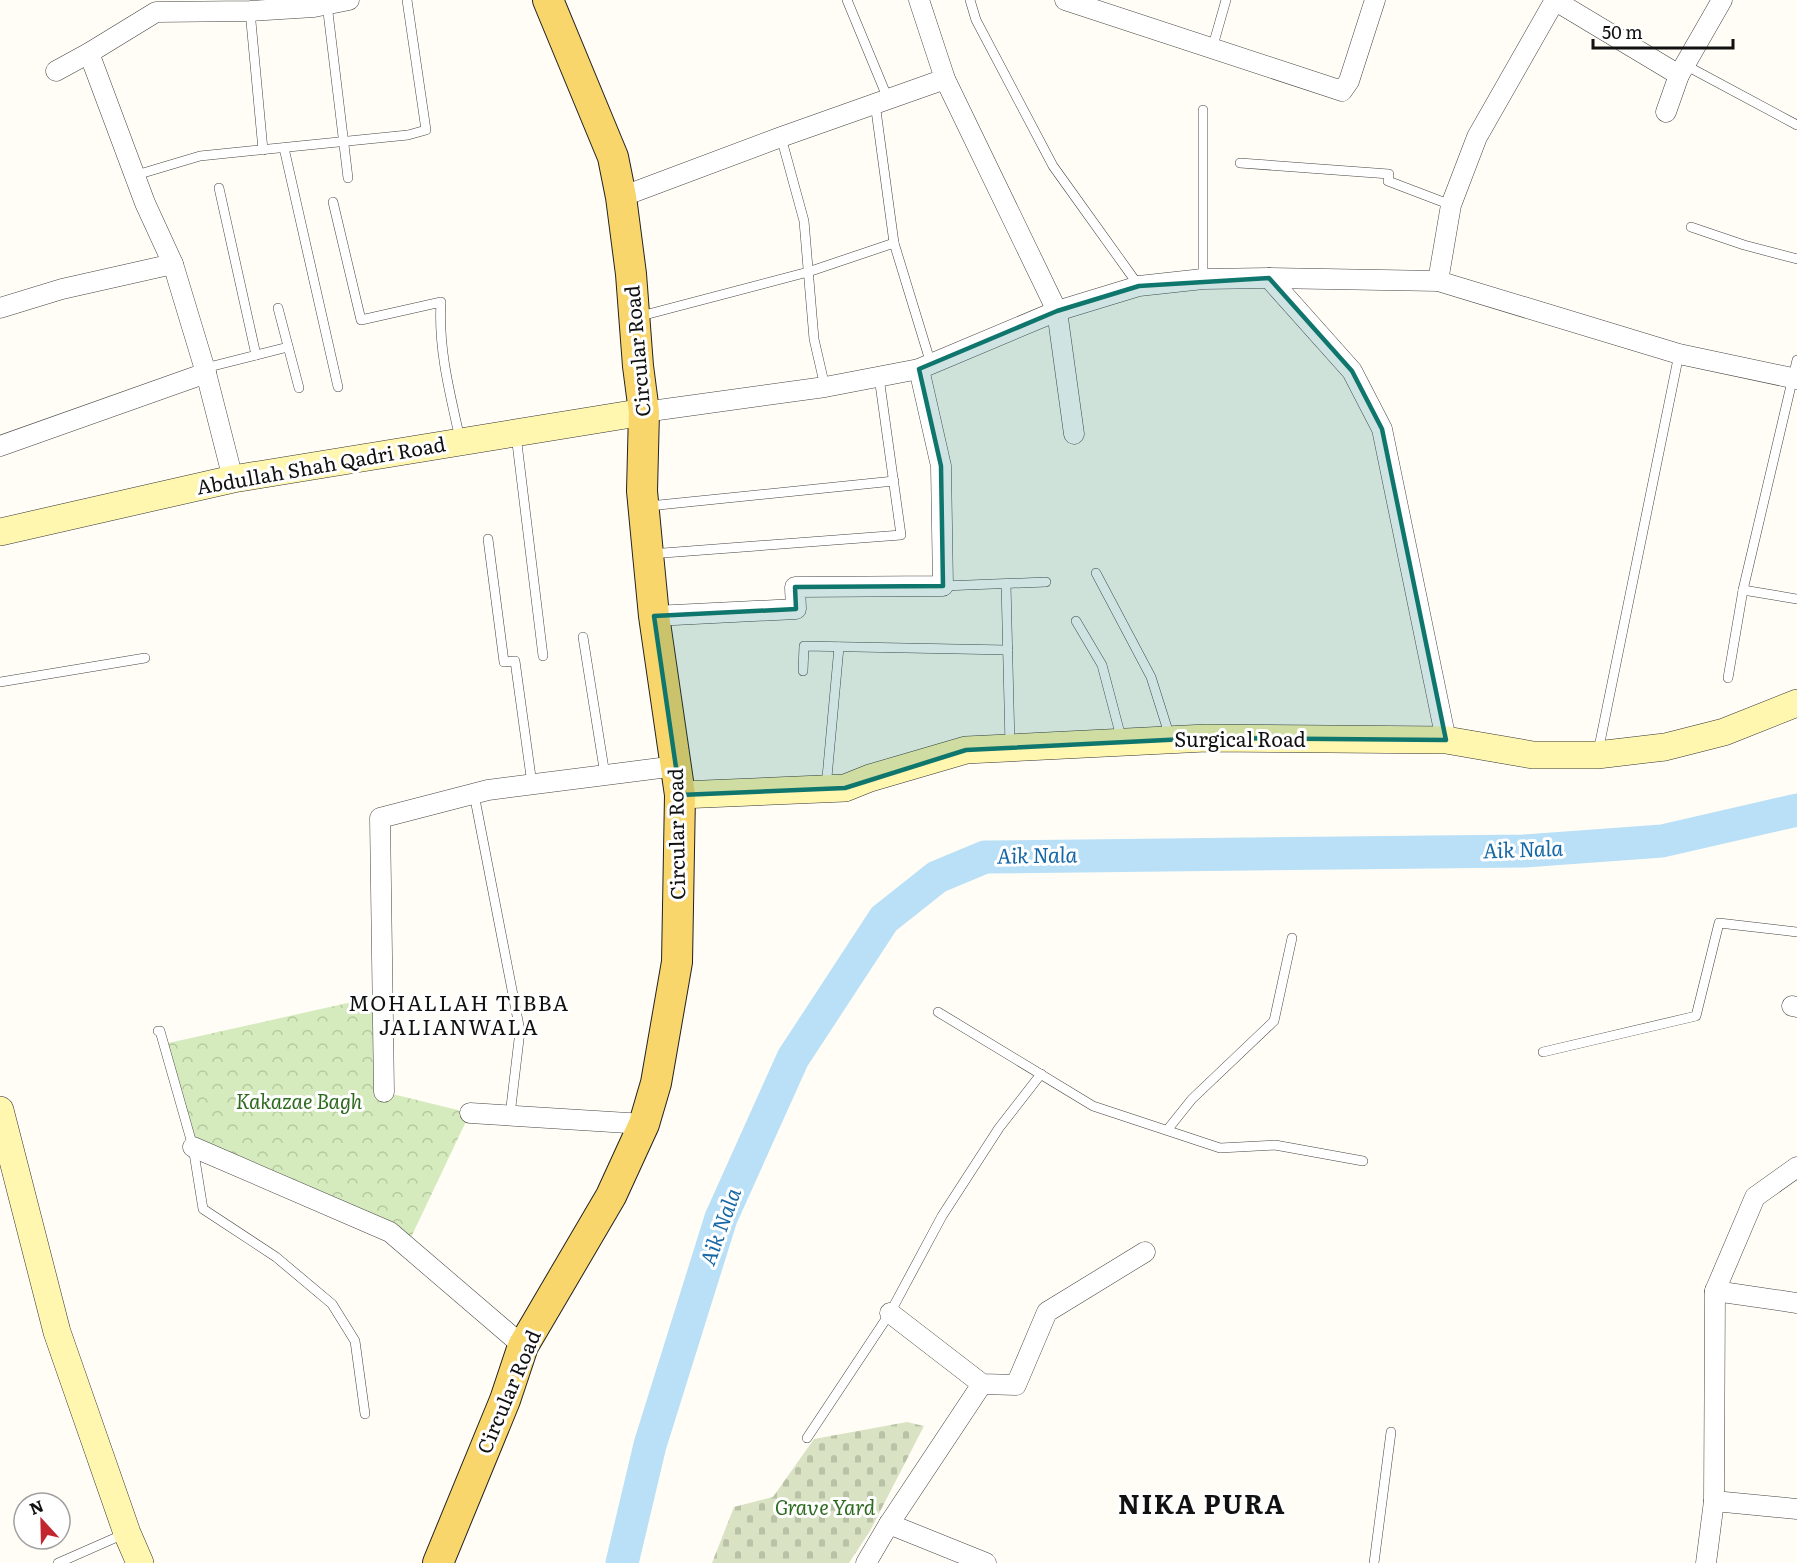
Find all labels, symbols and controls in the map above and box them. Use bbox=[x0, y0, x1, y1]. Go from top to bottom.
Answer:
scale bar bbox=[1593, 12, 1732, 50]
text: 50 m bbox=[1602, 18, 1643, 45]
street label: Circular Road bbox=[615, 284, 657, 418]
street label: Abdullah Shah Qadri Road bbox=[194, 427, 448, 501]
street label: Surgical Road bbox=[1174, 723, 1306, 753]
street label: Circular Road bbox=[659, 768, 691, 900]
water label: Aik Nala bbox=[1482, 831, 1564, 864]
water label: Aik Nala bbox=[996, 837, 1078, 870]
district label: MOHALLAH TIBBA JALIANWALA bbox=[348, 986, 570, 1041]
park label: Kakazae Bagh bbox=[236, 1085, 363, 1115]
water label: Aik Nala bbox=[690, 1183, 747, 1269]
street label: Circular Road bbox=[468, 1325, 547, 1458]
district label: NIKA PURA bbox=[1118, 1483, 1286, 1522]
north arrow bbox=[12, 1491, 72, 1551]
park label: Grave Yard bbox=[775, 1491, 876, 1521]
text: N bbox=[25, 1493, 47, 1520]

